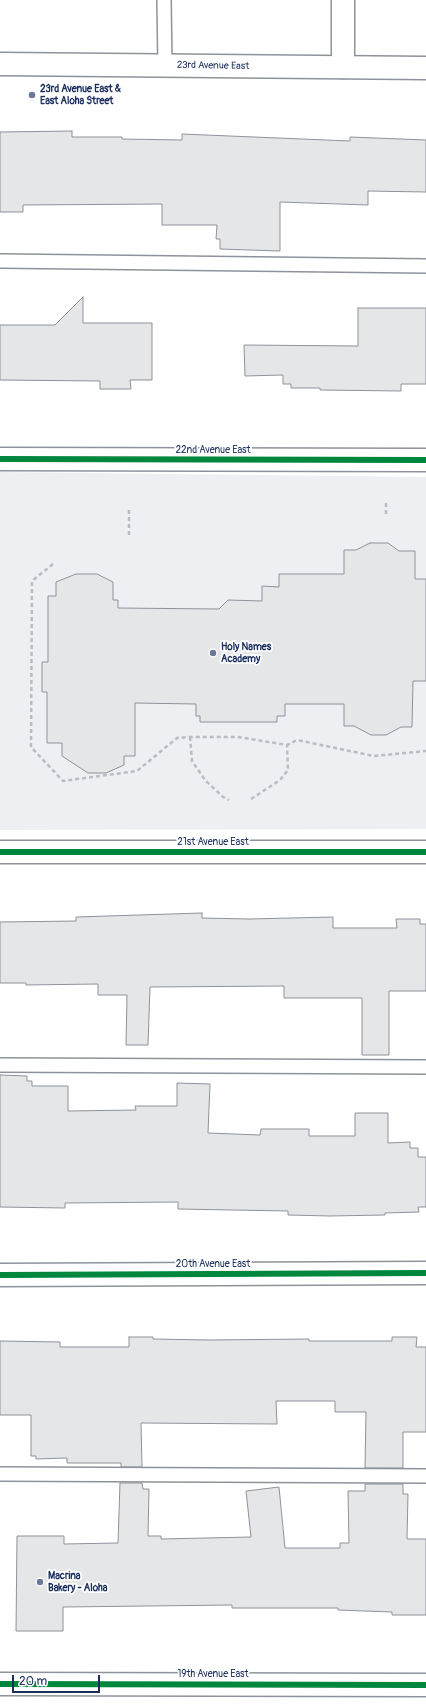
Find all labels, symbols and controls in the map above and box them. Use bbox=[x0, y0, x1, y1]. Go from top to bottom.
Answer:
street label: 23rd Avenue East bbox=[177, 59, 249, 73]
place label: 23rd Avenue East & East Aloha Street bbox=[40, 83, 121, 106]
marker: 23rd Avenue East & East Aloha Street bbox=[27, 90, 37, 100]
street label: 22nd Avenue East bbox=[175, 444, 251, 456]
place label: Holy Names Academy bbox=[221, 641, 271, 664]
marker: Holy Names Academy bbox=[208, 648, 218, 658]
street label: 21st Avenue East bbox=[177, 836, 249, 848]
street label: 20th Avenue East bbox=[176, 1258, 250, 1270]
place label: Macrina Bakery - Aloha bbox=[48, 1570, 107, 1594]
marker: Macrina Bakery - Aloha bbox=[35, 1577, 45, 1587]
scale bar bbox=[14, 1667, 102, 1693]
street label: 19th Avenue East bbox=[177, 1668, 249, 1680]
text: 20 m bbox=[19, 1674, 47, 1689]

